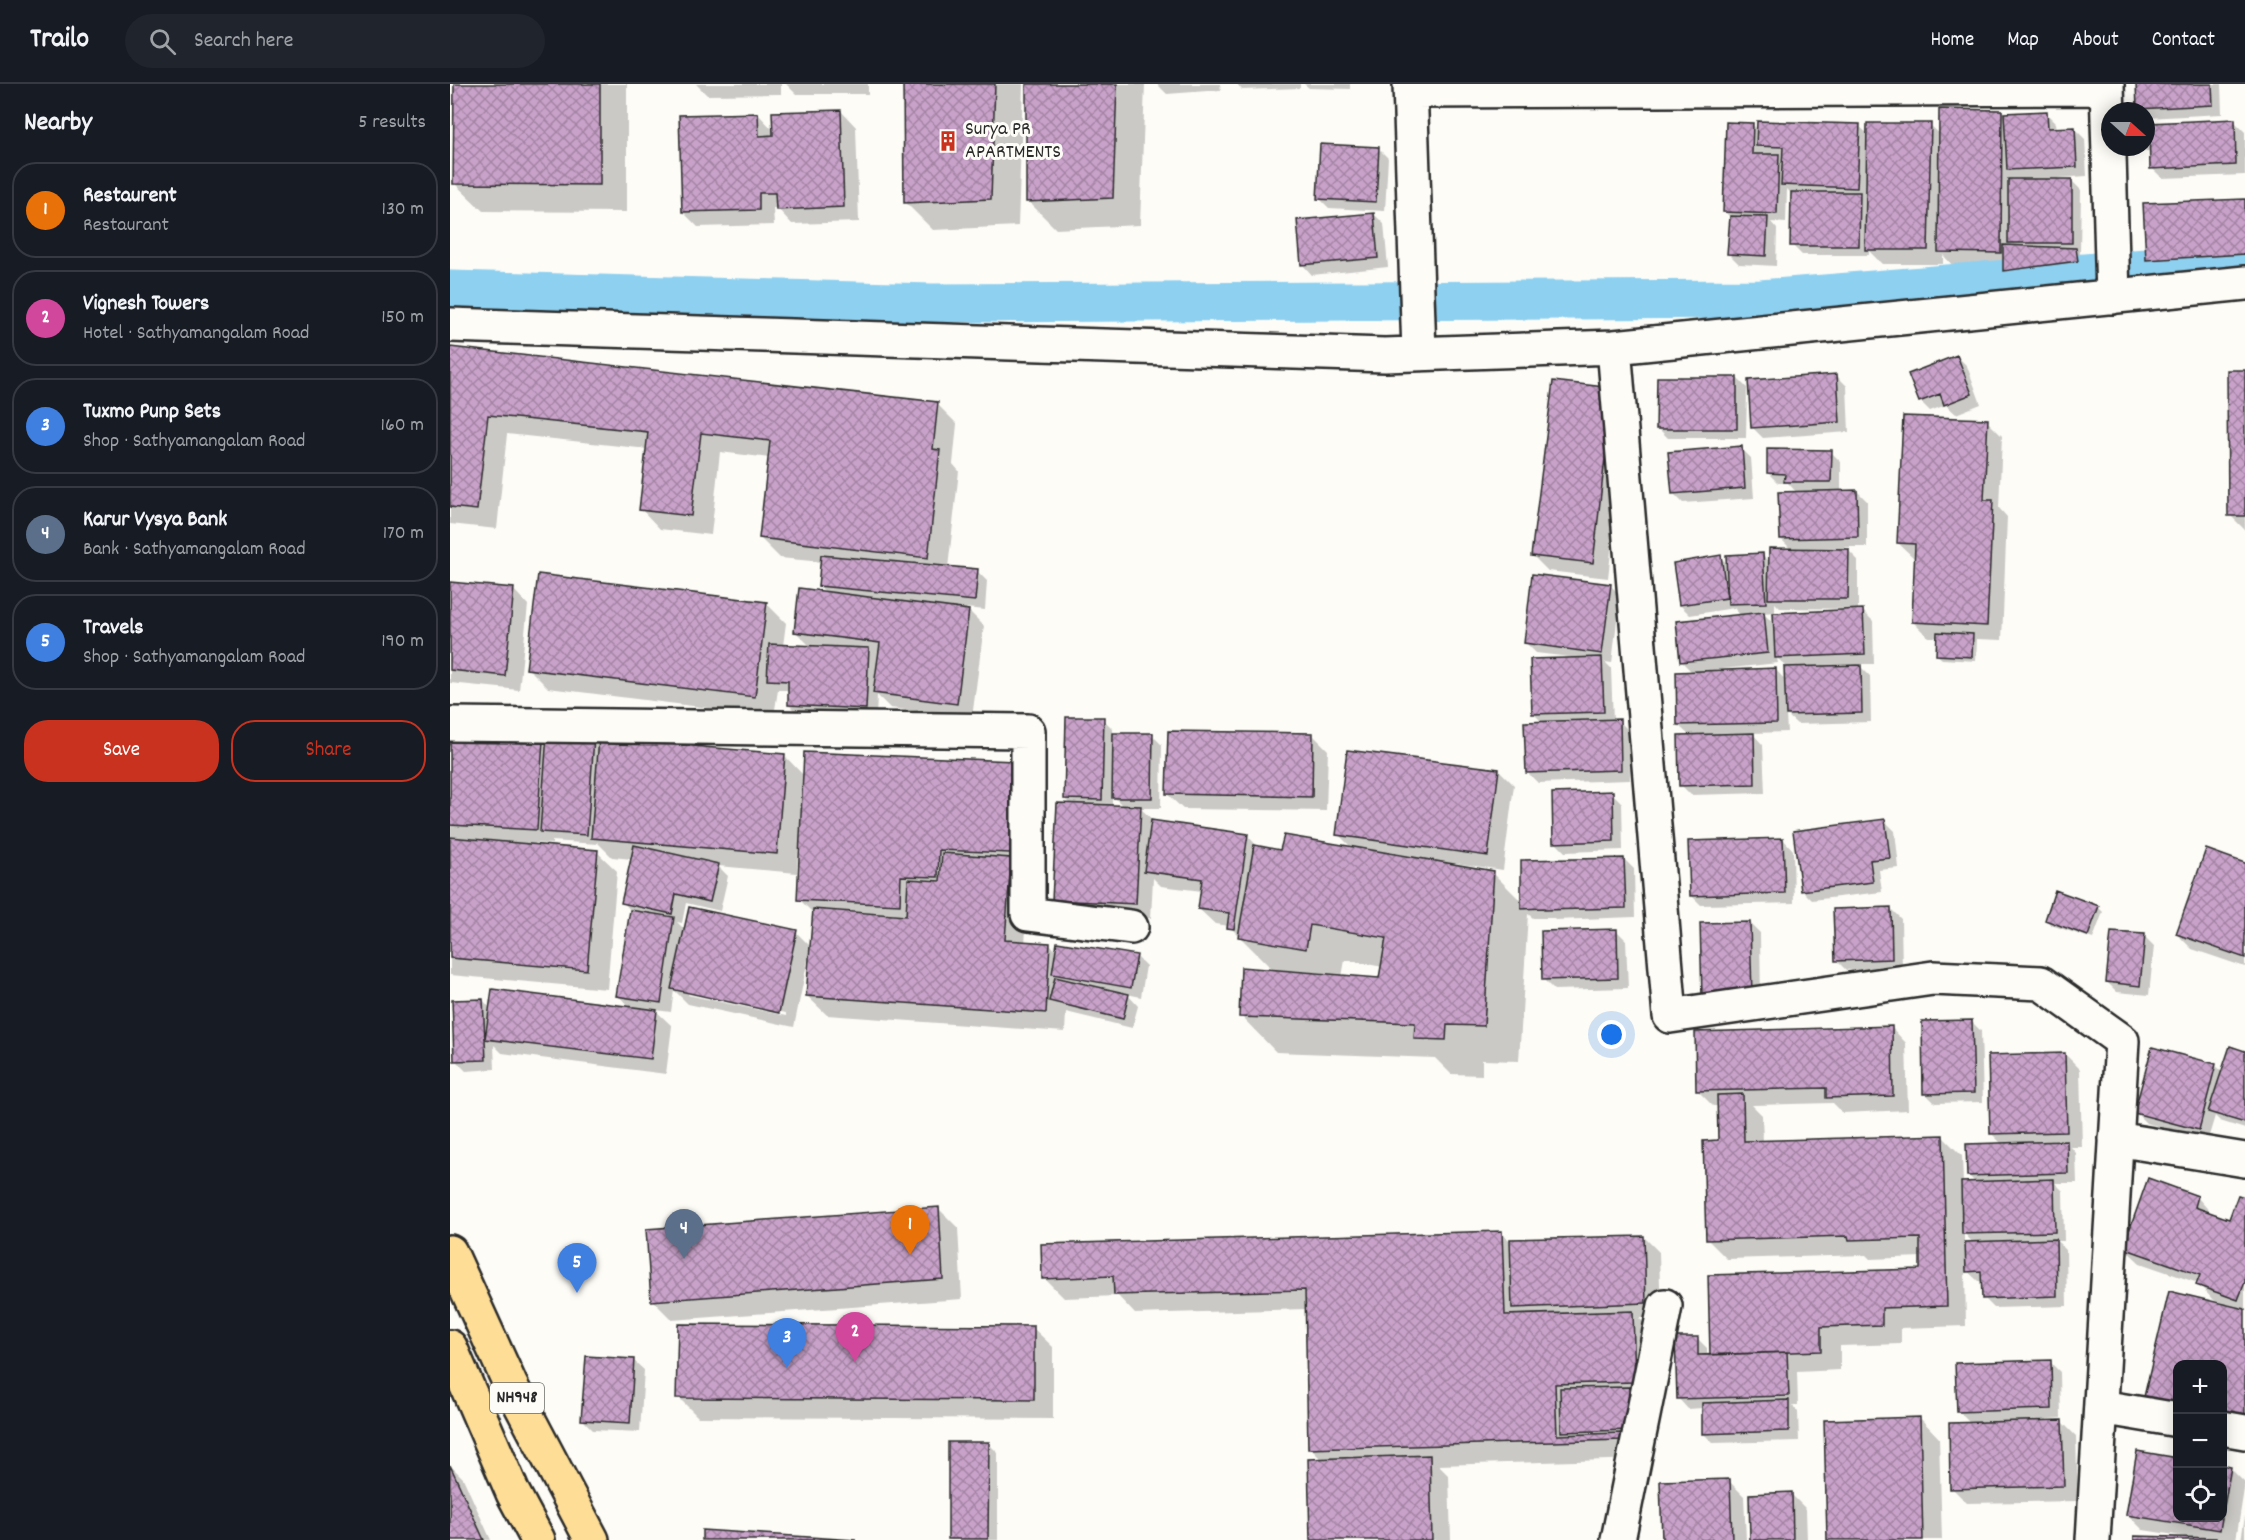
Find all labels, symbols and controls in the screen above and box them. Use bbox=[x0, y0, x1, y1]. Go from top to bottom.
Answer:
search box bbox=[125, 14, 545, 68]
text: Trailo bbox=[30, 21, 89, 61]
icon: search bbox=[146, 25, 179, 58]
text: Search here bbox=[194, 26, 293, 57]
text: Home bbox=[1930, 26, 1974, 56]
text: Map bbox=[2007, 26, 2039, 56]
text: About bbox=[2072, 26, 2119, 56]
text: Contact bbox=[2152, 26, 2215, 56]
north arrow bbox=[2101, 102, 2155, 156]
text: Nearby bbox=[24, 105, 92, 142]
text: 5 results bbox=[358, 109, 426, 137]
place label: Surya PR APARTMENTS bbox=[965, 116, 1061, 167]
building icon: Surya PR APARTMENTS bbox=[936, 129, 960, 153]
text: Restaurent bbox=[83, 181, 177, 212]
text: 1 bbox=[43, 196, 48, 224]
text: 130 m bbox=[382, 196, 424, 224]
text: Restaurant bbox=[83, 212, 169, 240]
text: Vignesh Towers bbox=[83, 289, 209, 320]
text: 2 bbox=[41, 304, 50, 332]
text: 150 m bbox=[381, 304, 424, 332]
text: Hotel · Sathyamangalam Road bbox=[83, 320, 309, 348]
text: Tuxmo Punp Sets bbox=[83, 397, 221, 428]
text: 3 bbox=[41, 412, 50, 440]
text: 160 m bbox=[381, 412, 424, 440]
text: Shop · Sathyamangalam Road bbox=[83, 428, 305, 456]
text: Karur Vysya Bank bbox=[83, 505, 227, 536]
text: 4 bbox=[41, 520, 50, 548]
text: 170 m bbox=[383, 520, 424, 548]
text: Bank · Sathyamangalam Road bbox=[83, 536, 306, 564]
text: Travels bbox=[83, 613, 144, 644]
text: 5 bbox=[41, 628, 50, 656]
text: 190 m bbox=[381, 628, 424, 656]
text: Shop · Sathyamangalam Road bbox=[83, 644, 305, 672]
button: Save bbox=[24, 720, 219, 782]
button: Share bbox=[231, 720, 426, 782]
your location bbox=[1597, 1020, 1626, 1049]
pin: 1 bbox=[890, 1206, 930, 1255]
pin: 4 bbox=[664, 1210, 704, 1259]
pin: 5 bbox=[558, 1244, 596, 1293]
pin: 2 bbox=[836, 1312, 874, 1362]
pin: 3 bbox=[768, 1318, 806, 1368]
map controls bbox=[2173, 1360, 2227, 1522]
button: + bbox=[2173, 1360, 2227, 1414]
road number: NH948 bbox=[490, 1383, 544, 1413]
button: − bbox=[2173, 1414, 2227, 1468]
button: locate bbox=[2173, 1468, 2227, 1522]

